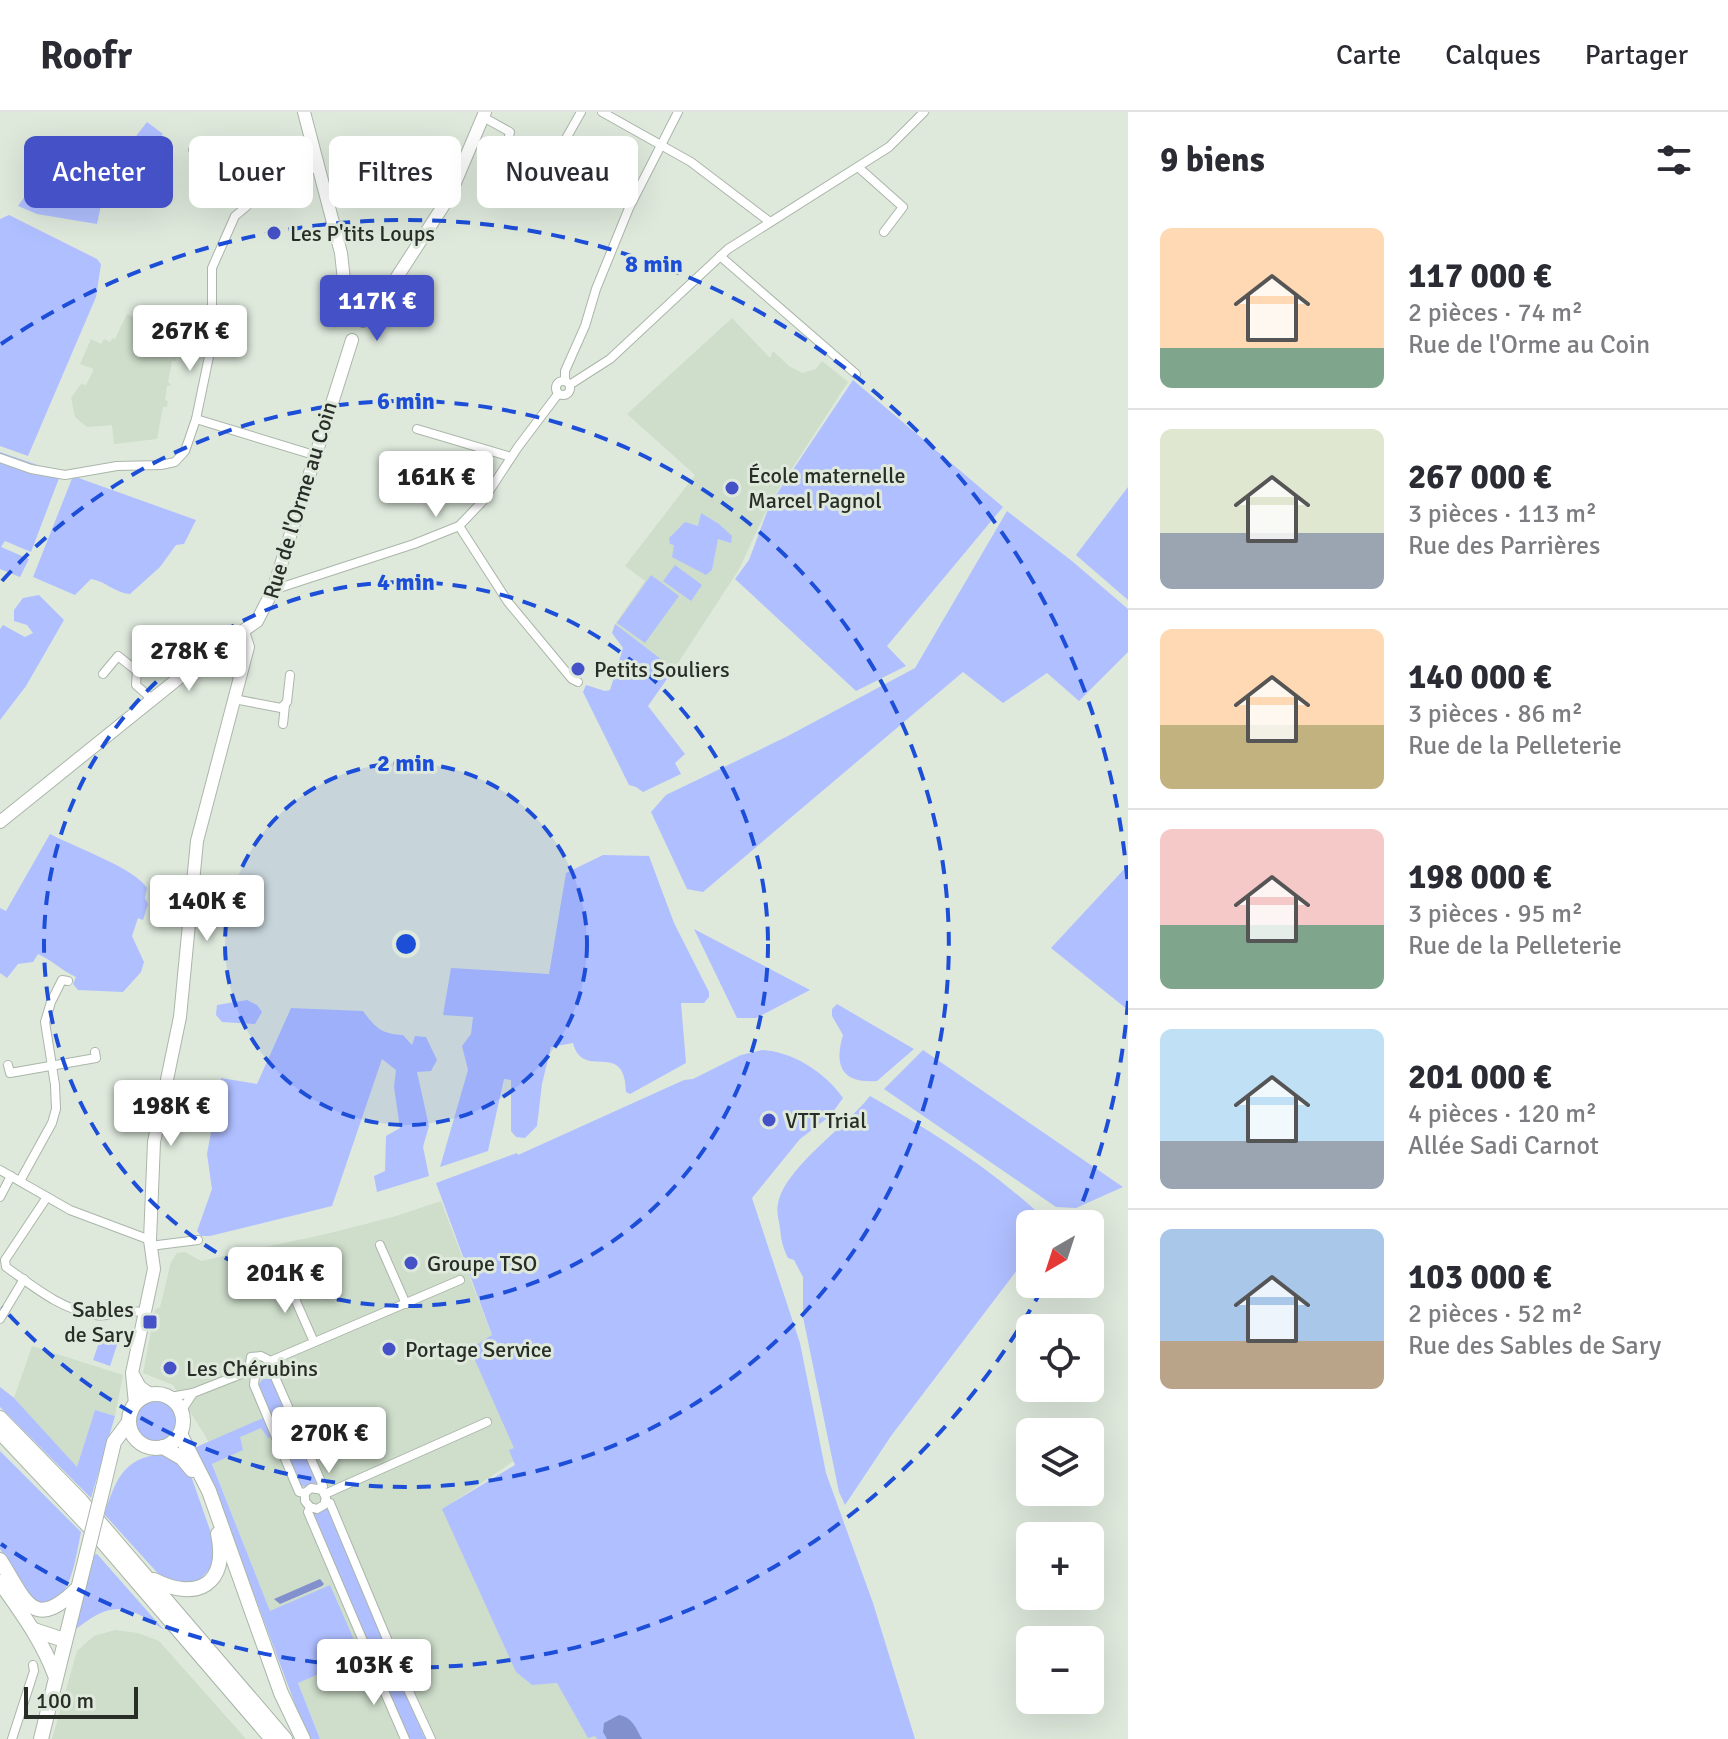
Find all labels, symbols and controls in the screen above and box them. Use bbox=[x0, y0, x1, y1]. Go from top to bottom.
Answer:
text: Roofr bbox=[40, 32, 132, 79]
text: Carte bbox=[1336, 38, 1401, 72]
text: Calques bbox=[1445, 38, 1541, 72]
text: Partager bbox=[1585, 38, 1688, 72]
chip: Acheter bbox=[24, 136, 173, 208]
chip: Louer bbox=[189, 136, 313, 208]
chip: Filtres bbox=[329, 136, 461, 208]
chip: Nouveau bbox=[477, 136, 638, 208]
icon: filters bbox=[1652, 138, 1696, 182]
text: 9 biens bbox=[1160, 139, 1265, 181]
place label: Les P'tits Loups bbox=[290, 220, 435, 247]
marker: Les P'tits Loups bbox=[265, 224, 283, 242]
text: 8 min bbox=[625, 249, 683, 279]
text: 117 000 € bbox=[1408, 255, 1551, 297]
icon: home bbox=[1224, 260, 1320, 356]
pin: 117K € bbox=[312, 275, 442, 343]
text: 117K € bbox=[338, 285, 416, 317]
text: 2 pièces · 74 m² bbox=[1408, 297, 1583, 329]
pin: 267K € bbox=[125, 305, 255, 373]
text: 267K € bbox=[151, 315, 229, 347]
text: Rue de l'Orme au Coin bbox=[1408, 329, 1650, 361]
text: 6 min bbox=[377, 386, 435, 416]
street label: Rue de l'Orme au Coin bbox=[257, 398, 343, 602]
pin: 161K € bbox=[371, 451, 501, 519]
text: 267 000 € bbox=[1408, 456, 1551, 498]
text: 161K € bbox=[397, 461, 475, 493]
icon: home bbox=[1224, 461, 1320, 557]
place label: École maternelle Marcel Pagnol bbox=[748, 462, 906, 514]
marker: École maternelle Marcel Pagnol bbox=[723, 479, 741, 497]
text: 3 pièces · 113 m² bbox=[1408, 498, 1597, 530]
text: Rue des Parrières bbox=[1408, 530, 1600, 562]
text: 4 min bbox=[377, 567, 435, 597]
pin: 278K € bbox=[124, 625, 254, 693]
text: 278K € bbox=[150, 635, 228, 667]
place label: Petits Souliers bbox=[594, 656, 730, 683]
text: 140 000 € bbox=[1408, 656, 1551, 698]
marker: Petits Souliers bbox=[569, 660, 587, 678]
icon: home bbox=[1224, 661, 1320, 757]
text: 3 pièces · 86 m² bbox=[1408, 698, 1583, 730]
text: Rue de la Pelleterie bbox=[1408, 730, 1622, 762]
text: 2 min bbox=[377, 748, 435, 778]
text: 198 000 € bbox=[1408, 856, 1551, 898]
icon: home bbox=[1224, 861, 1320, 957]
pin: 140K € bbox=[142, 875, 272, 943]
text: 140K € bbox=[168, 885, 246, 917]
text: 3 pièces · 95 m² bbox=[1408, 898, 1583, 930]
centre of rings bbox=[392, 930, 420, 958]
text: Rue de la Pelleterie bbox=[1408, 930, 1622, 962]
text: 201 000 € bbox=[1408, 1056, 1551, 1098]
icon: home bbox=[1224, 1061, 1320, 1157]
pin: 198K € bbox=[106, 1080, 236, 1148]
text: 198K € bbox=[132, 1090, 210, 1122]
text: 4 pièces · 120 m² bbox=[1408, 1098, 1597, 1130]
place label: VTT Trial bbox=[785, 1107, 867, 1134]
marker: VTT Trial bbox=[760, 1111, 778, 1129]
text: Allée Sadi Carnot bbox=[1408, 1130, 1599, 1162]
north arrow bbox=[1016, 1210, 1104, 1298]
map controls bbox=[1016, 1210, 1104, 1714]
pin: 201K € bbox=[220, 1247, 350, 1315]
place label: Groupe TSO bbox=[427, 1250, 537, 1277]
marker: Groupe TSO bbox=[402, 1254, 420, 1272]
text: 103 000 € bbox=[1408, 1256, 1551, 1298]
text: 201K € bbox=[246, 1257, 324, 1289]
icon: home bbox=[1224, 1261, 1320, 1357]
place label: Sables de Sary bbox=[64, 1296, 135, 1348]
text: 2 pièces · 52 m² bbox=[1408, 1298, 1583, 1330]
marker: Sables de Sary bbox=[141, 1313, 159, 1331]
button: locate bbox=[1016, 1314, 1104, 1402]
text: Rue des Sables de Sary bbox=[1408, 1330, 1661, 1362]
place label: Portage Service bbox=[405, 1336, 552, 1363]
marker: Portage Service bbox=[380, 1340, 398, 1358]
place label: Les Chérubins bbox=[186, 1355, 318, 1382]
marker: Les Chérubins bbox=[161, 1359, 179, 1377]
pin: 270K € bbox=[264, 1407, 394, 1475]
text: 270K € bbox=[290, 1417, 368, 1449]
button: layers bbox=[1016, 1418, 1104, 1506]
button: + bbox=[1016, 1522, 1104, 1610]
button: − bbox=[1016, 1626, 1104, 1714]
pin: 103K € bbox=[309, 1639, 439, 1707]
text: 103K € bbox=[335, 1649, 413, 1681]
scale bar bbox=[24, 1683, 138, 1719]
text: 100 m bbox=[36, 1687, 94, 1714]

